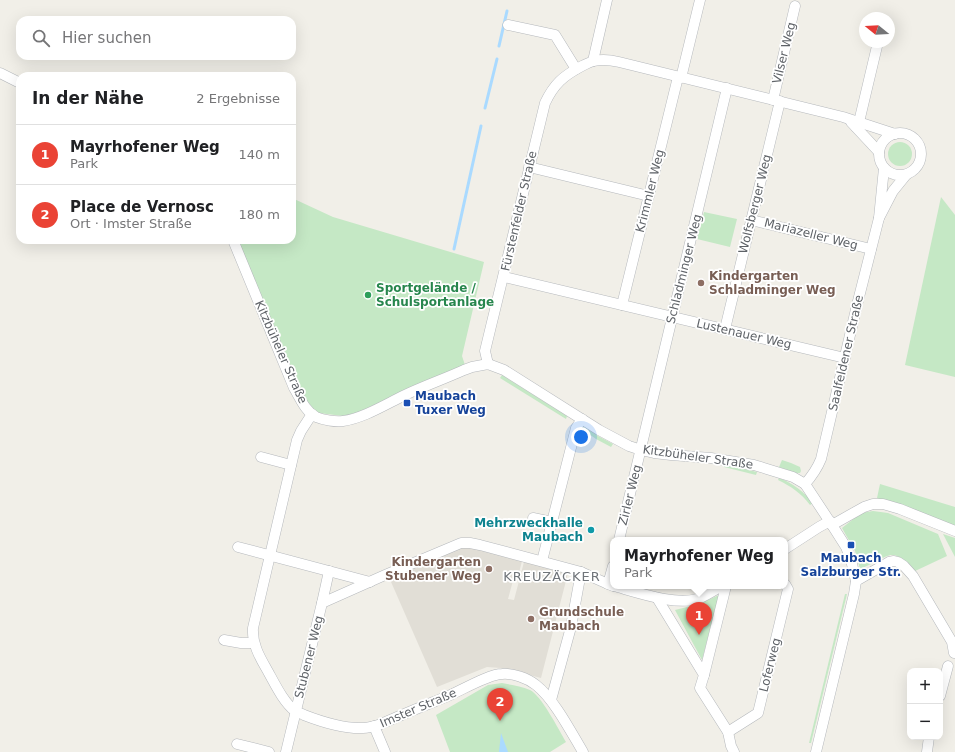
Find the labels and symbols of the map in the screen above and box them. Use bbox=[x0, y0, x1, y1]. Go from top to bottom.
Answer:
north arrow bbox=[859, 12, 895, 48]
street label: Vilser Weg bbox=[770, 21, 798, 85]
street label: Krimmler Weg bbox=[633, 148, 667, 234]
street label: Fürstenfelder Straße bbox=[498, 150, 540, 272]
street label: Wolfsberger Weg bbox=[736, 153, 774, 255]
street label: Schladminger Weg bbox=[664, 213, 704, 325]
street label: Mariazeller Weg bbox=[763, 216, 859, 252]
place label: Kindergarten Schladminger Weg bbox=[709, 269, 836, 297]
marker: Kindergarten Schladminger Weg bbox=[696, 278, 706, 288]
place label: Sportgelände / Schulsportanlage bbox=[376, 281, 494, 309]
marker: Sportgelände / Schulsportanlage bbox=[363, 290, 373, 300]
street label: Saalfeldener Straße bbox=[826, 294, 866, 412]
street label: Kitzbüheler Straße bbox=[252, 298, 310, 406]
street label: Lustenauer Weg bbox=[695, 316, 793, 352]
place label: Maubach Tuxer Weg bbox=[415, 389, 486, 417]
marker: Maubach Tuxer Weg bbox=[402, 398, 412, 408]
your location bbox=[571, 427, 591, 447]
street label: Kitzbüheler Straße bbox=[642, 442, 754, 472]
street label: Zirler Weg bbox=[616, 463, 644, 527]
place label: Mehrzweckhalle Maubach bbox=[474, 516, 583, 544]
marker: Mehrzweckhalle Maubach bbox=[586, 525, 596, 535]
marker: Maubach Salzburger Str. bbox=[846, 540, 856, 550]
place label: Maubach Salzburger Str. bbox=[801, 551, 901, 579]
place label: Kindergarten Stubener Weg bbox=[385, 555, 481, 583]
marker: Kindergarten Stubener Weg bbox=[484, 564, 494, 574]
district label: KREUZÄCKER bbox=[503, 569, 601, 584]
pin: 1 bbox=[686, 602, 712, 635]
place label: Grundschule Maubach bbox=[539, 605, 624, 633]
street label: Stubener Weg bbox=[292, 614, 326, 700]
marker: Grundschule Maubach bbox=[526, 614, 536, 624]
street label: Loferweg bbox=[757, 637, 783, 693]
street label: Imster Straße bbox=[378, 686, 458, 730]
pin: 2 bbox=[487, 688, 513, 721]

